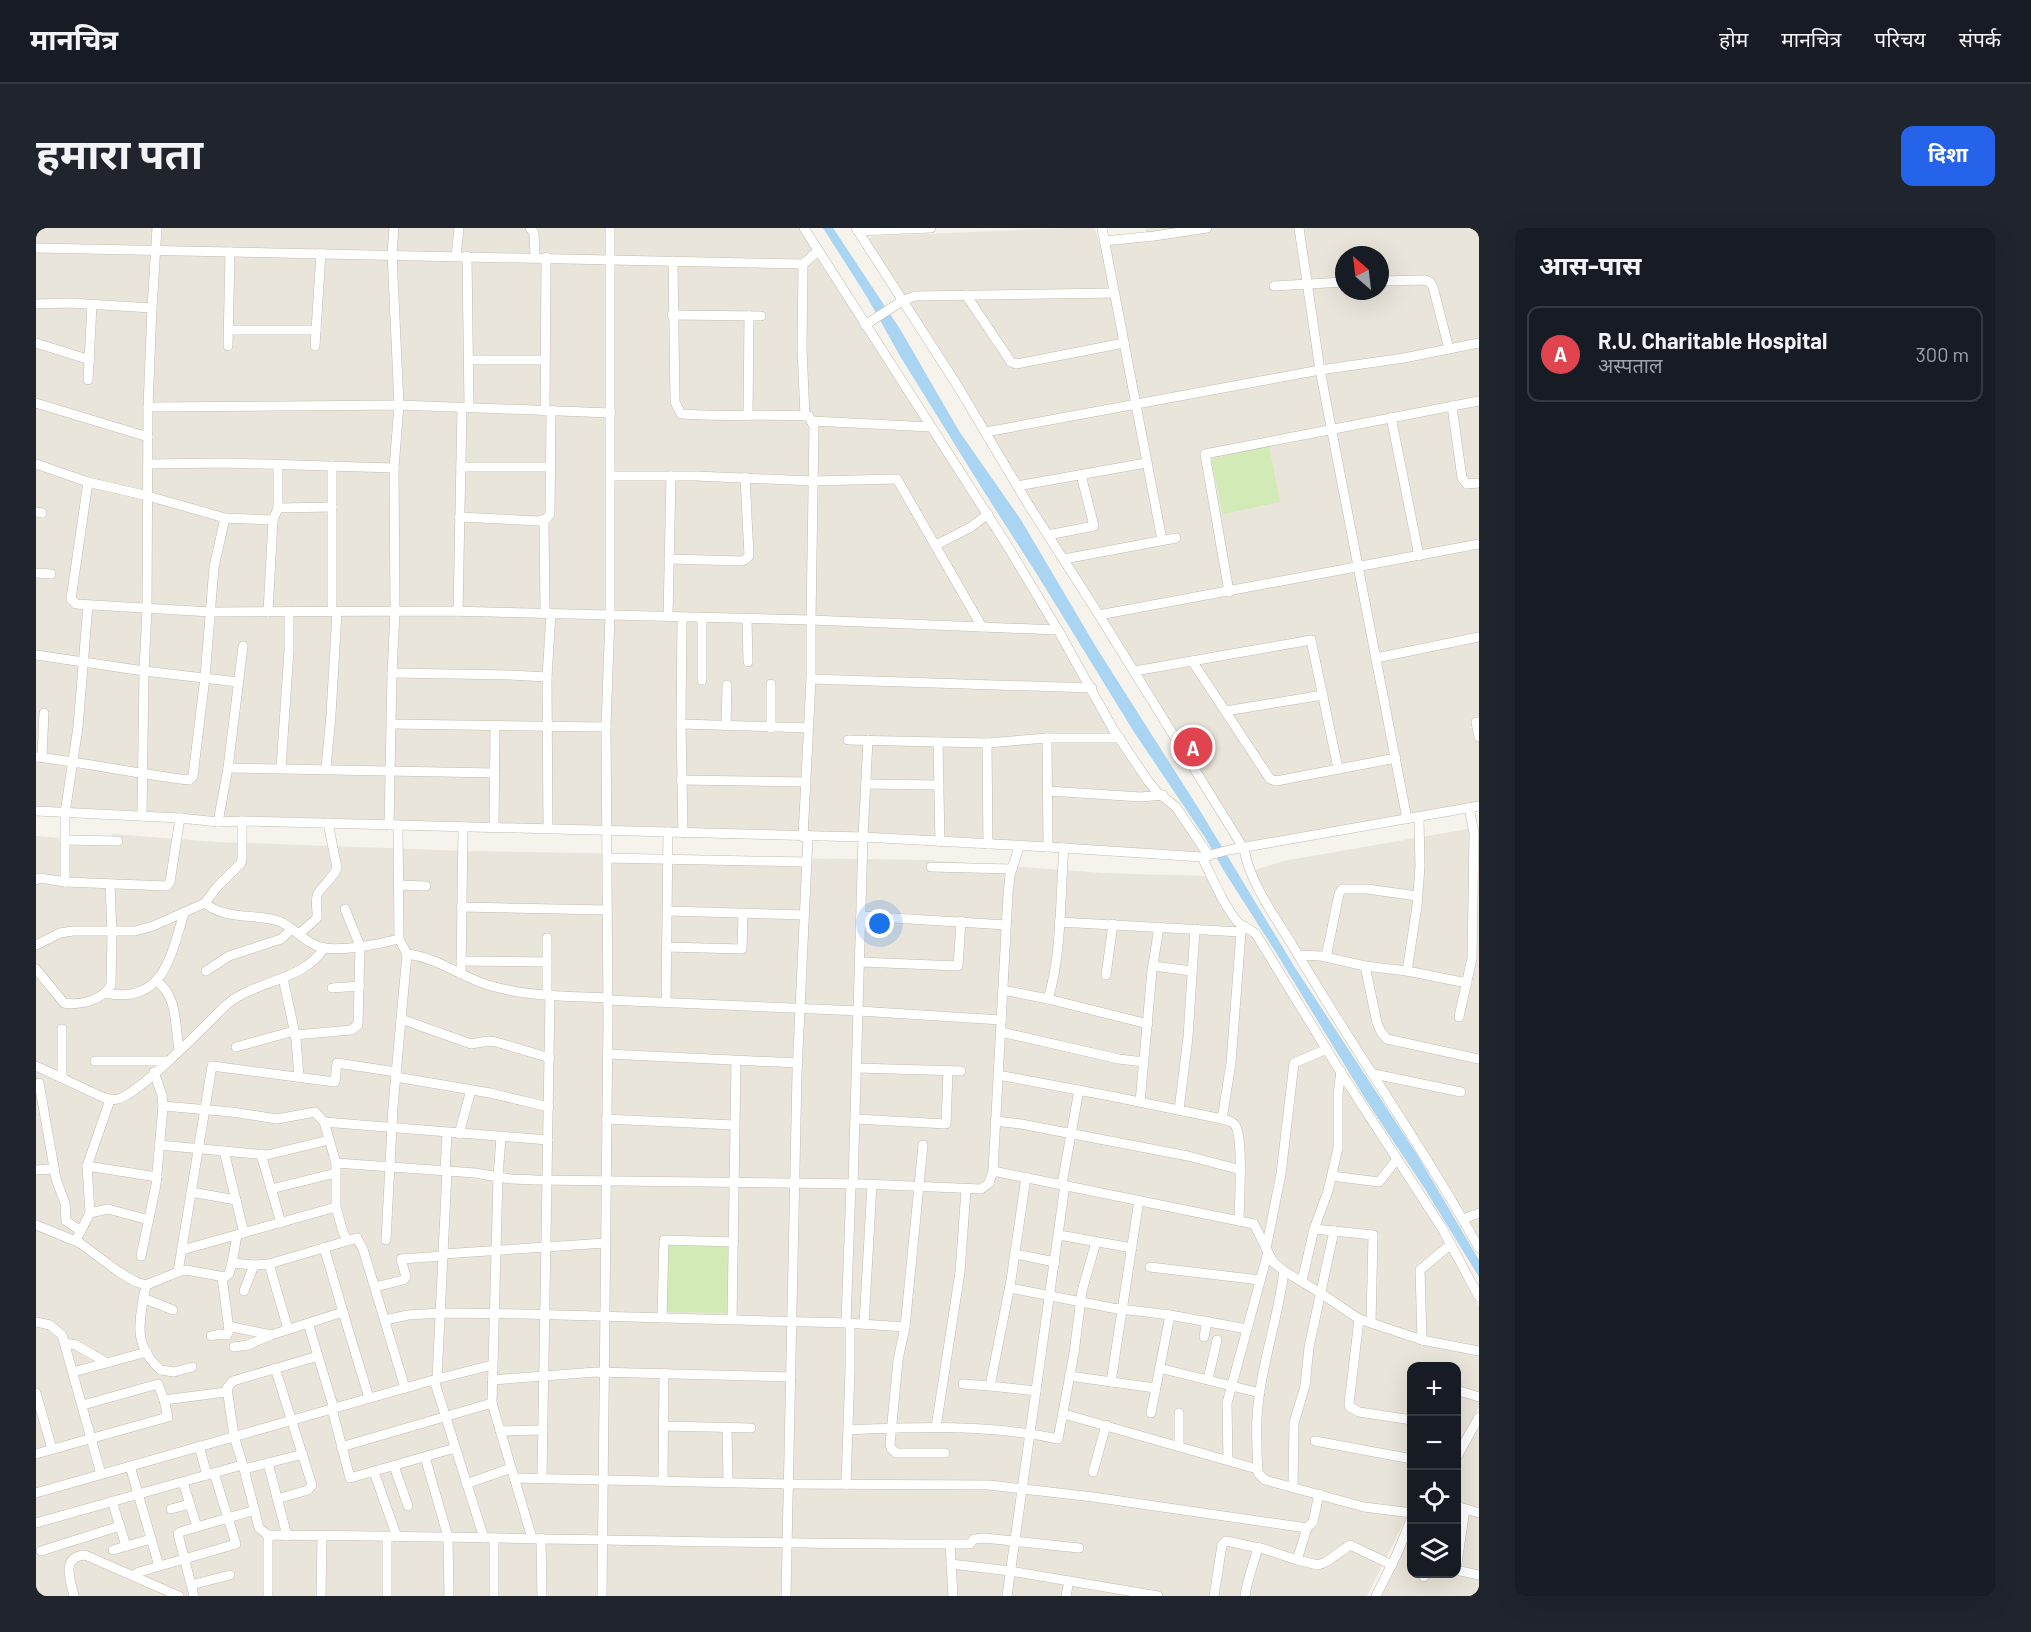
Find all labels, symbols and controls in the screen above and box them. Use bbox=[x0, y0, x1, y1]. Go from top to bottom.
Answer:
text: मानचित्र bbox=[30, 22, 118, 56]
text: होम bbox=[1719, 26, 1748, 51]
text: मानचित्र bbox=[1781, 26, 1841, 51]
text: परिचय bbox=[1874, 26, 1926, 51]
text: संपर्क bbox=[1959, 26, 2001, 51]
button: दिशा bbox=[1901, 126, 1995, 186]
text: हमारा पता bbox=[36, 127, 203, 177]
north arrow bbox=[1335, 246, 1389, 300]
text: आस-पास bbox=[1539, 249, 1641, 280]
text: R.U. Charitable Hospital bbox=[1598, 327, 1827, 353]
text: A bbox=[1554, 342, 1567, 366]
text: 300 m bbox=[1916, 342, 1969, 366]
text: अस्पताल bbox=[1598, 353, 1663, 377]
pin: A bbox=[1174, 724, 1212, 770]
your location bbox=[865, 909, 894, 938]
map controls bbox=[1407, 1362, 1461, 1578]
button: + bbox=[1407, 1362, 1461, 1416]
button: − bbox=[1407, 1416, 1461, 1470]
button: locate bbox=[1407, 1470, 1461, 1524]
button: layers bbox=[1407, 1524, 1461, 1578]

